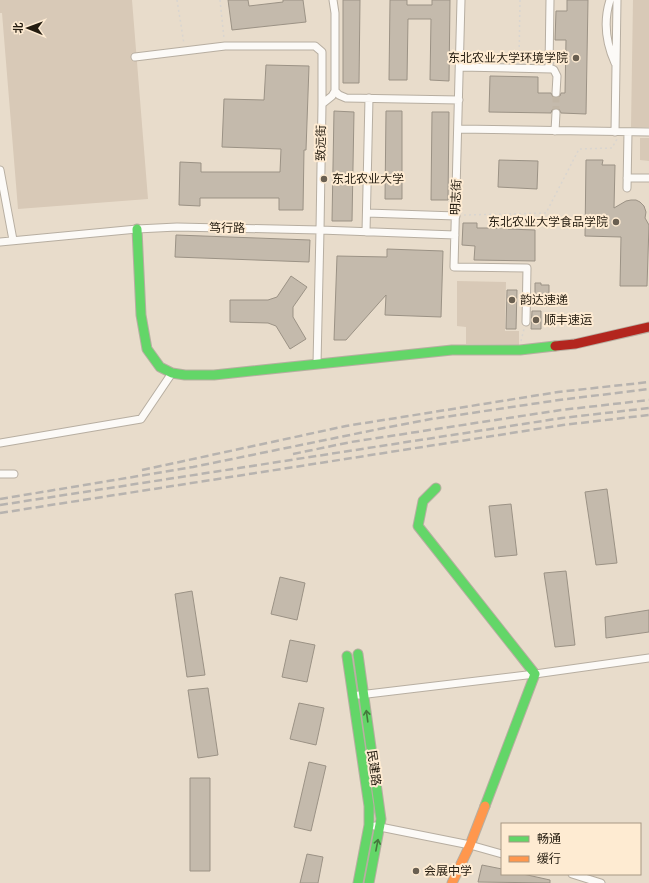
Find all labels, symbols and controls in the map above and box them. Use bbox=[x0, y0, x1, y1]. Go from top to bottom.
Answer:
north arrow bbox=[8, 8, 48, 48]
text: 北 bbox=[11, 22, 24, 33]
place label: 东北农业大学环境学院 bbox=[448, 50, 568, 64]
marker: 东北农业大学环境学院 bbox=[571, 53, 581, 63]
street label: 致远街 bbox=[313, 125, 327, 161]
place label: 东北农业大学 bbox=[332, 171, 404, 185]
marker: 东北农业大学 bbox=[319, 174, 329, 184]
street label: 明志街 bbox=[447, 179, 463, 215]
place label: 东北农业大学食品学院 bbox=[488, 214, 608, 228]
marker: 东北农业大学食品学院 bbox=[611, 217, 621, 227]
street label: 笃行路 bbox=[209, 220, 245, 234]
place label: 韵达速递 bbox=[520, 292, 568, 306]
marker: 韵达速递 bbox=[507, 295, 517, 305]
place label: 顺丰速运 bbox=[544, 312, 592, 326]
marker: 顺丰速运 bbox=[531, 315, 541, 325]
one-way arrow bbox=[363, 710, 371, 723]
street label: 民建路 bbox=[366, 749, 384, 787]
legend bbox=[501, 823, 641, 875]
text: 畅通 bbox=[537, 831, 561, 845]
one-way arrow bbox=[373, 839, 381, 852]
text: 缓行 bbox=[537, 851, 561, 865]
place label: 会展中学 bbox=[424, 863, 472, 877]
marker: 会展中学 bbox=[411, 866, 421, 876]

